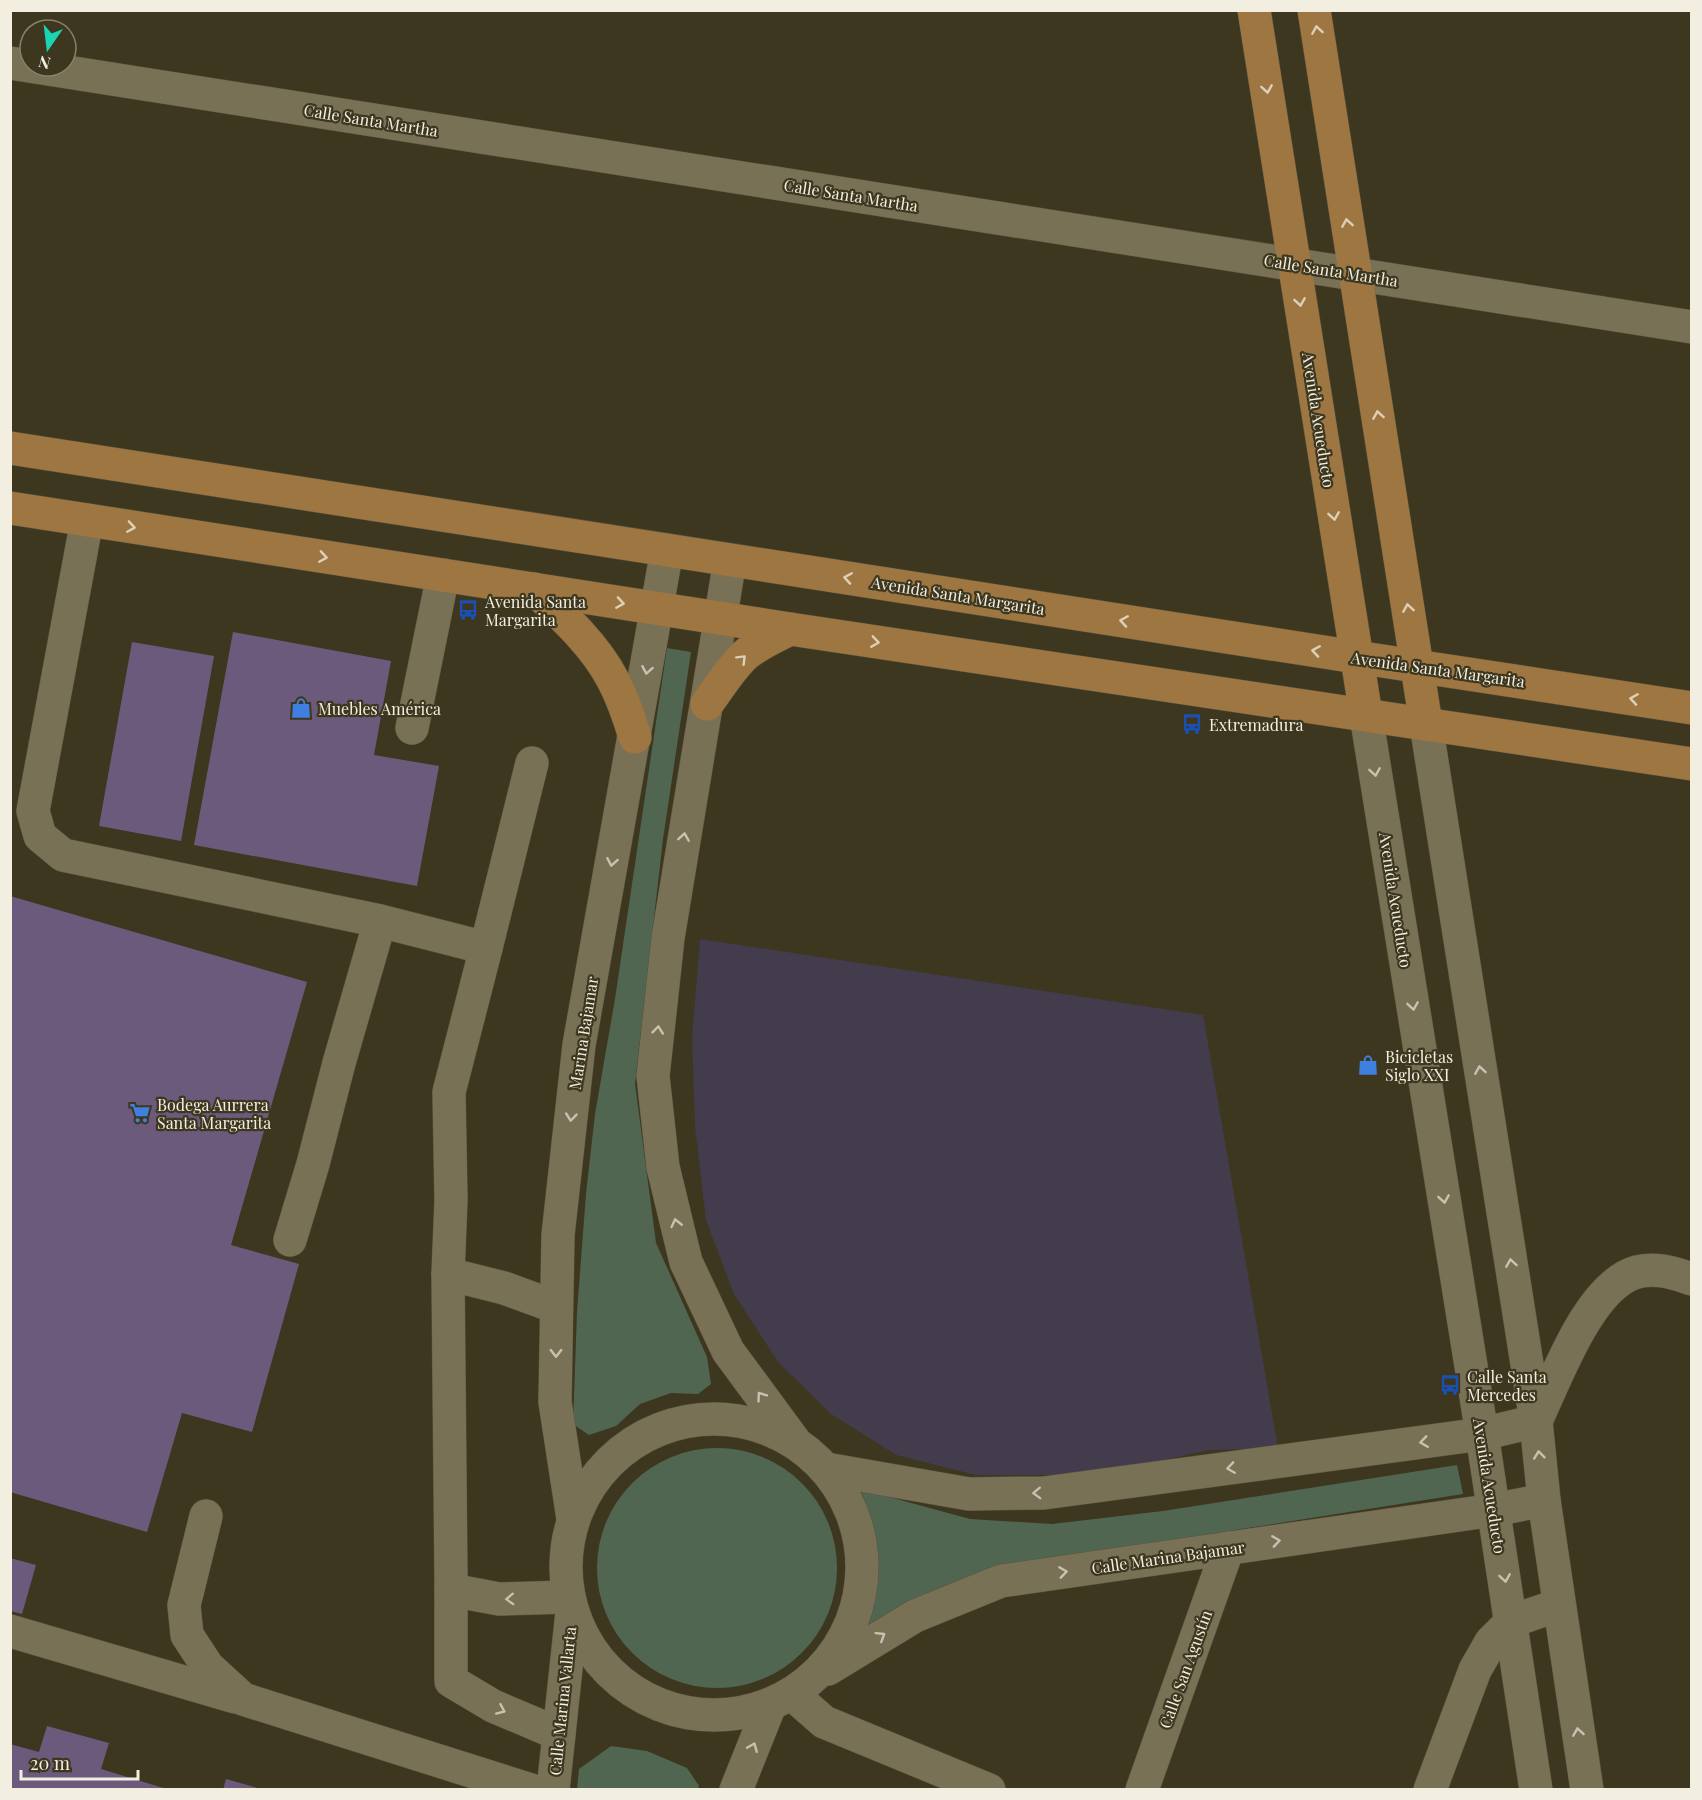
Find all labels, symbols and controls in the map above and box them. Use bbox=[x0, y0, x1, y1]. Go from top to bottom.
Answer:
north arrow bbox=[18, 18, 78, 78]
one-way arrow bbox=[1311, 25, 1324, 35]
text: N bbox=[36, 51, 52, 75]
one-way arrow bbox=[1260, 84, 1272, 94]
street label: Calle Santa Martha bbox=[302, 99, 440, 141]
street label: Calle Santa Martha bbox=[782, 174, 920, 216]
one-way arrow bbox=[1342, 218, 1354, 227]
street label: Calle Santa Martha bbox=[1262, 249, 1400, 291]
one-way arrow bbox=[1294, 298, 1306, 307]
street label: Avenida Acueducto bbox=[1298, 350, 1340, 489]
one-way arrow bbox=[1372, 411, 1384, 420]
one-way arrow bbox=[1327, 511, 1339, 520]
one-way arrow bbox=[126, 520, 135, 532]
one-way arrow bbox=[319, 550, 328, 562]
street label: Avenida Santa Margarita bbox=[869, 571, 1046, 619]
one-way arrow bbox=[843, 573, 852, 585]
place label: Avenida Santa Margarita bbox=[484, 591, 586, 630]
one-way arrow bbox=[615, 596, 624, 608]
bus stop icon: Avenida Santa Margarita bbox=[456, 598, 480, 622]
one-way arrow bbox=[1402, 603, 1414, 613]
one-way arrow bbox=[1119, 616, 1128, 628]
one-way arrow bbox=[870, 635, 879, 647]
one-way arrow bbox=[1312, 646, 1321, 658]
street label: Avenida Santa Margarita bbox=[1349, 646, 1526, 692]
one-way arrow bbox=[735, 656, 746, 667]
one-way arrow bbox=[641, 666, 653, 675]
one-way arrow bbox=[1629, 693, 1638, 705]
shop icon: Muebles América bbox=[289, 696, 313, 720]
place label: Muebles América bbox=[318, 698, 441, 719]
bus stop icon: Extremadura bbox=[1180, 712, 1204, 736]
place label: Extremadura bbox=[1209, 714, 1303, 735]
one-way arrow bbox=[1368, 767, 1381, 777]
street label: Avenida Acueducto bbox=[1375, 830, 1417, 969]
one-way arrow bbox=[678, 832, 690, 842]
one-way arrow bbox=[606, 857, 619, 867]
street label: Marina Bajamar bbox=[564, 975, 602, 1091]
one-way arrow bbox=[1406, 1002, 1418, 1011]
one-way arrow bbox=[651, 1026, 664, 1035]
place label: Bicicletas Siglo XXI bbox=[1385, 1046, 1453, 1085]
shop icon: Bicicletas Siglo XXI bbox=[1356, 1053, 1380, 1077]
one-way arrow bbox=[1475, 1065, 1487, 1075]
place label: Bodega Aurrera Santa Margarita bbox=[157, 1094, 271, 1133]
supermarket icon: Bodega Aurrera Santa Margarita bbox=[128, 1101, 152, 1125]
one-way arrow bbox=[565, 1112, 578, 1121]
one-way arrow bbox=[1437, 1193, 1450, 1203]
one-way arrow bbox=[671, 1218, 684, 1228]
one-way arrow bbox=[1505, 1258, 1517, 1267]
one-way arrow bbox=[550, 1349, 562, 1358]
place label: Calle Santa Mercedes bbox=[1467, 1366, 1547, 1405]
bus stop icon: Calle Santa Mercedes bbox=[1438, 1373, 1462, 1397]
one-way arrow bbox=[758, 1392, 769, 1403]
street label: Avenida Acueducto bbox=[1469, 1416, 1511, 1555]
one-way arrow bbox=[1419, 1435, 1429, 1447]
one-way arrow bbox=[1533, 1451, 1546, 1460]
one-way arrow bbox=[1226, 1461, 1235, 1473]
one-way arrow bbox=[1033, 1486, 1042, 1499]
street label: Calle Marina Bajamar bbox=[1090, 1536, 1246, 1578]
one-way arrow bbox=[1272, 1536, 1281, 1548]
one-way arrow bbox=[1058, 1566, 1067, 1578]
one-way arrow bbox=[1498, 1573, 1510, 1583]
one-way arrow bbox=[506, 1592, 515, 1605]
street label: Calle San Agustín bbox=[1154, 1606, 1216, 1731]
street label: Calle Marina Vallarta bbox=[544, 1626, 580, 1776]
one-way arrow bbox=[875, 1632, 885, 1644]
one-way arrow bbox=[495, 1702, 506, 1714]
one-way arrow bbox=[1573, 1727, 1585, 1736]
one-way arrow bbox=[746, 1742, 758, 1753]
scale bar bbox=[21, 1743, 138, 1781]
text: 20 m bbox=[30, 1751, 70, 1775]

